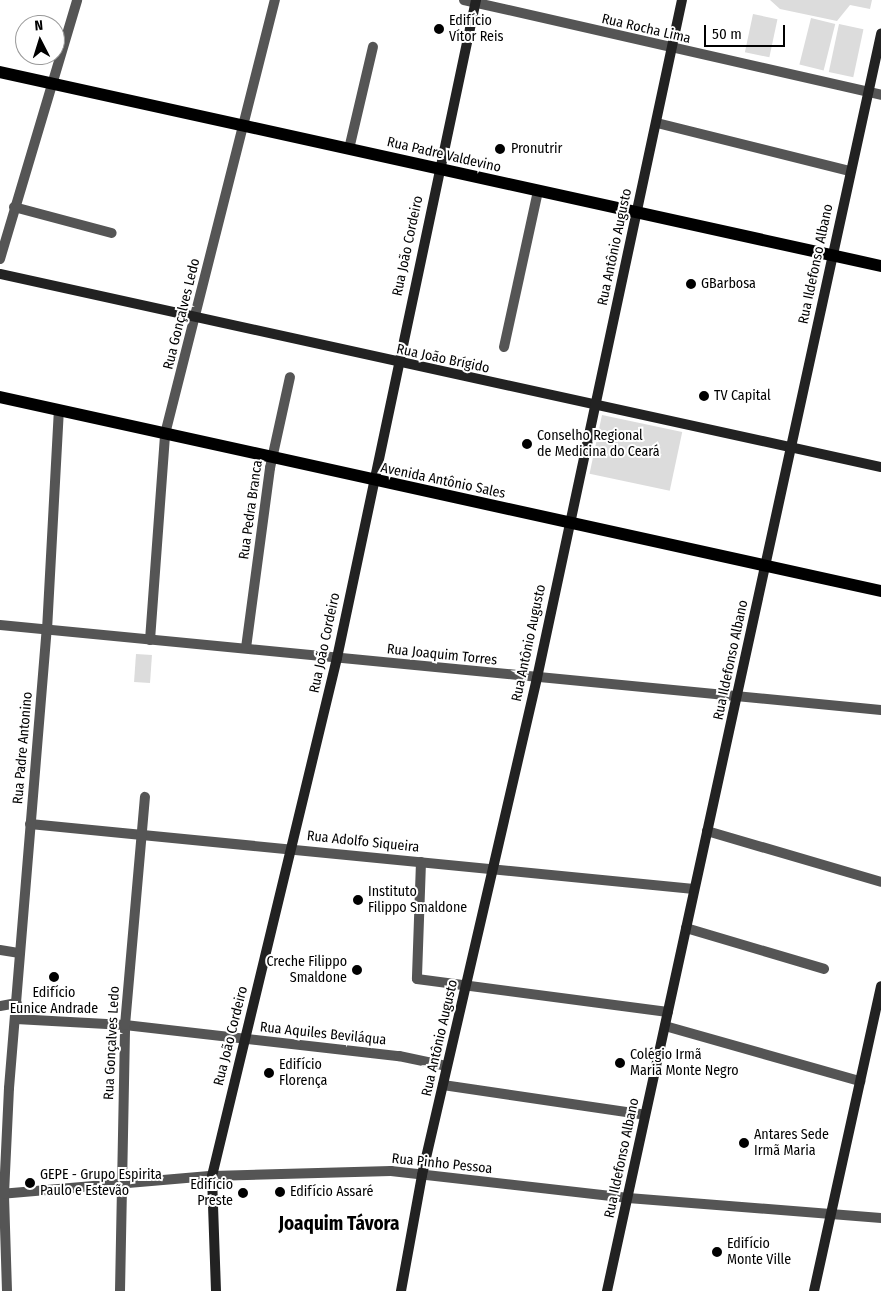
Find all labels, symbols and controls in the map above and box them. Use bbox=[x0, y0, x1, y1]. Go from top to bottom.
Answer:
street label: Rua Rocha Lima bbox=[600, 11, 692, 47]
place label: Edifício Vítor Reis bbox=[449, 13, 504, 46]
north arrow bbox=[15, 15, 65, 65]
scale bar bbox=[706, 15, 787, 47]
text: N bbox=[34, 17, 44, 34]
marker: Edifício Vítor Reis bbox=[433, 23, 445, 35]
text: 50 m bbox=[712, 25, 742, 43]
street label: Rua Padre Valdevino bbox=[385, 134, 503, 176]
place label: Pronutrir bbox=[511, 141, 562, 157]
marker: Pronutrir bbox=[493, 142, 507, 156]
street label: Rua Antônio Augusto bbox=[594, 187, 636, 307]
street label: Rua João Cordeiro bbox=[389, 194, 427, 298]
street label: Rua Ildefonso Albano bbox=[795, 202, 837, 326]
street label: Rua Gonçalves Ledo bbox=[160, 257, 204, 371]
place label: GBarbosa bbox=[701, 276, 756, 292]
marker: GBarbosa bbox=[685, 278, 697, 290]
street label: Rua João Brígido bbox=[395, 341, 491, 377]
place label: TV Capital bbox=[714, 388, 771, 404]
marker: TV Capital bbox=[698, 390, 710, 402]
place label: Conselho Regional de Medicina do Ceará bbox=[537, 428, 660, 461]
marker: Conselho Regional de Medicina do Ceará bbox=[521, 438, 533, 450]
street label: Rua Pedra Branca bbox=[236, 459, 266, 561]
street label: Avenida Antônio Sales bbox=[379, 460, 507, 502]
street label: Rua Antônio Augusto bbox=[508, 583, 550, 703]
street label: Rua João Cordeiro bbox=[306, 591, 344, 695]
street label: Rua Ildefonso Albano bbox=[710, 598, 752, 722]
street label: Rua Joaquim Torres bbox=[386, 641, 498, 669]
street label: Rua Padre Antonino bbox=[10, 691, 36, 805]
street label: Rua Adolfo Siqueira bbox=[306, 828, 420, 856]
place label: Instituto Filippo Smaldone bbox=[368, 884, 467, 916]
marker: Instituto Filippo Smaldone bbox=[352, 894, 364, 906]
place label: Creche Filippo Smaldone bbox=[266, 954, 347, 986]
marker: Creche Filippo Smaldone bbox=[351, 964, 363, 976]
marker: Edifício Eunice Andrade bbox=[48, 971, 60, 983]
street label: Rua Antônio Augusto bbox=[418, 978, 462, 1098]
street label: Rua João Cordeiro bbox=[210, 984, 252, 1088]
place label: Edifício Eunice Andrade bbox=[10, 985, 98, 1018]
street label: Rua Gonçalves Ledo bbox=[101, 986, 123, 1100]
street label: Rua Aquiles Beviláqua bbox=[259, 1019, 387, 1049]
place label: Colégio Irmã Maria Monte Negro bbox=[630, 1047, 738, 1080]
place label: Edifício Florença bbox=[279, 1057, 327, 1090]
marker: Colégio Irmã Maria Monte Negro bbox=[614, 1057, 626, 1069]
marker: Edifício Florença bbox=[263, 1067, 275, 1079]
street label: Rua Ildefonso Albano bbox=[601, 1096, 643, 1220]
place label: Antares Sede Irmã Maria bbox=[754, 1127, 829, 1160]
marker: Antares Sede Irmã Maria bbox=[738, 1137, 750, 1149]
street label: Rua Pinho Pessoa bbox=[391, 1150, 493, 1178]
place label: GEPE - Grupo Espirita Paulo e Estevão bbox=[40, 1167, 162, 1200]
marker: GEPE - Grupo Espirita Paulo e Estevão bbox=[24, 1177, 36, 1189]
place label: Edifício Preste bbox=[190, 1177, 233, 1210]
place label: Edifício Assaré bbox=[290, 1184, 373, 1200]
marker: Edifício Assaré bbox=[274, 1186, 286, 1198]
marker: Edifício Preste bbox=[237, 1187, 249, 1199]
district label: Joaquim Távora bbox=[279, 1213, 399, 1235]
place label: Edifício Monte Ville bbox=[727, 1236, 791, 1268]
marker: Edifício Monte Ville bbox=[711, 1246, 723, 1258]

